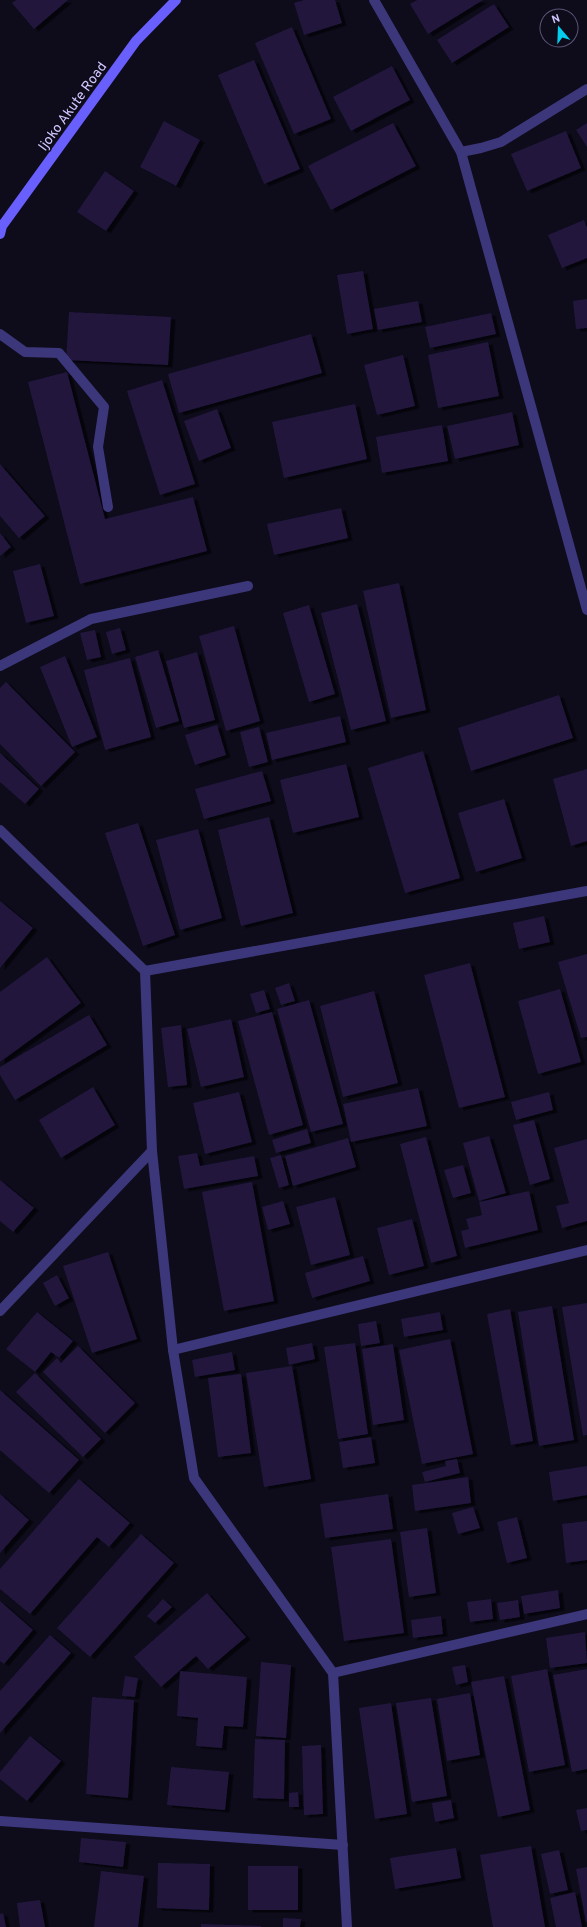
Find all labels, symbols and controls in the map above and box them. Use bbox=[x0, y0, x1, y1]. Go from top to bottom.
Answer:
north arrow bbox=[539, 8, 579, 48]
text: N bbox=[550, 12, 562, 27]
street label: Ijoko Akute Road bbox=[35, 59, 111, 155]

